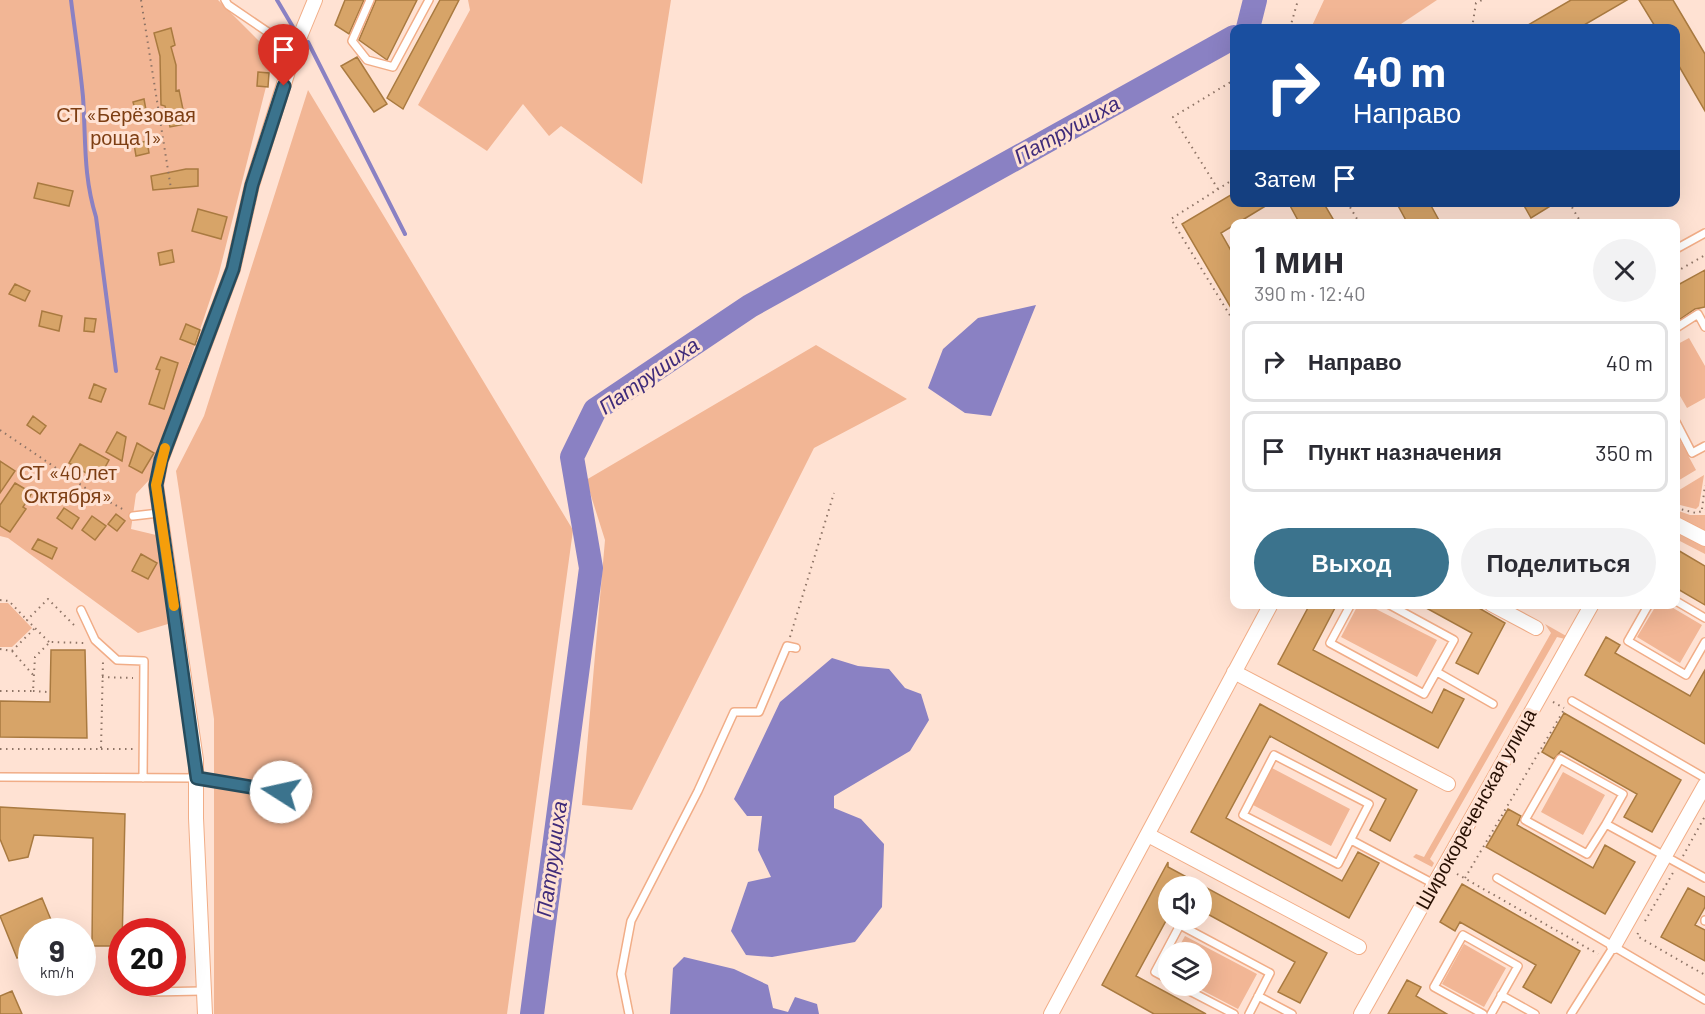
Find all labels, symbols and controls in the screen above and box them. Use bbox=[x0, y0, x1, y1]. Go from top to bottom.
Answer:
pin bbox=[258, 24, 309, 86]
icon: arrive bbox=[267, 33, 300, 66]
text: 40 m bbox=[1353, 45, 1446, 95]
icon: right bbox=[1254, 48, 1332, 126]
water label: Патрушиха bbox=[1009, 89, 1123, 168]
text: Направо bbox=[1353, 96, 1461, 128]
park label: СТ «Берёзовая роща 1» bbox=[56, 102, 196, 149]
icon: arrive bbox=[1328, 162, 1361, 195]
text: Затем bbox=[1254, 165, 1316, 191]
text: 1 мин bbox=[1254, 237, 1344, 280]
button: close bbox=[1593, 239, 1656, 302]
text: 390 m · 12:40 bbox=[1254, 281, 1366, 305]
water label: Патрушиха bbox=[593, 331, 703, 418]
icon: right bbox=[1257, 345, 1290, 378]
text: Направо bbox=[1308, 348, 1402, 374]
text: 40 m bbox=[1606, 349, 1653, 375]
icon: arrive bbox=[1257, 435, 1290, 468]
text: Пункт назначения bbox=[1308, 438, 1502, 464]
text: 350 m bbox=[1595, 439, 1653, 465]
park label: СТ «40 лет Октября» bbox=[19, 460, 117, 507]
button: Выход bbox=[1254, 528, 1449, 597]
button: Поделиться bbox=[1461, 528, 1656, 597]
street label: Широкореченская улица bbox=[1410, 703, 1541, 913]
position arrow bbox=[249, 760, 313, 824]
water label: Патрушиха bbox=[530, 799, 571, 918]
map controls bbox=[1158, 876, 1212, 996]
button: sound bbox=[1158, 876, 1212, 930]
speed limit sign: 20 bbox=[108, 918, 186, 996]
text: 9 bbox=[49, 932, 65, 968]
button: layers bbox=[1158, 942, 1212, 996]
text: km/h bbox=[40, 963, 74, 981]

